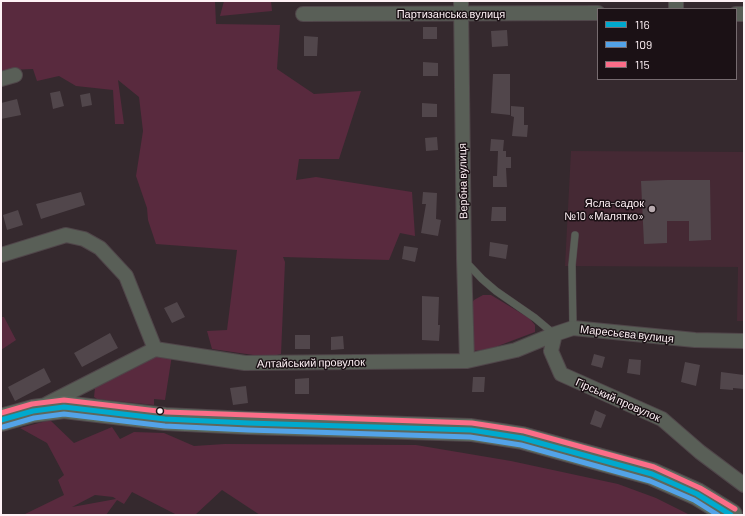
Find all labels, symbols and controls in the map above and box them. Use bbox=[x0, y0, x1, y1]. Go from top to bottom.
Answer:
street label: Партизанська вулиця bbox=[397, 7, 505, 21]
legend bbox=[597, 8, 737, 80]
text: 116 bbox=[635, 17, 650, 31]
text: 109 bbox=[635, 37, 652, 51]
text: 115 bbox=[635, 57, 650, 71]
street label: Вербна вулиця bbox=[456, 143, 470, 219]
place label: Ясла-садок №10 «Малятко» bbox=[564, 196, 644, 222]
marker: Ясла-садок №10 «Малятко» bbox=[647, 204, 657, 214]
street label: Маресьєва вулиця bbox=[579, 323, 675, 345]
street label: Алтайський провулок bbox=[257, 355, 365, 371]
street label: Гірський провулок bbox=[573, 375, 663, 425]
unlabelled marker bbox=[155, 406, 165, 416]

